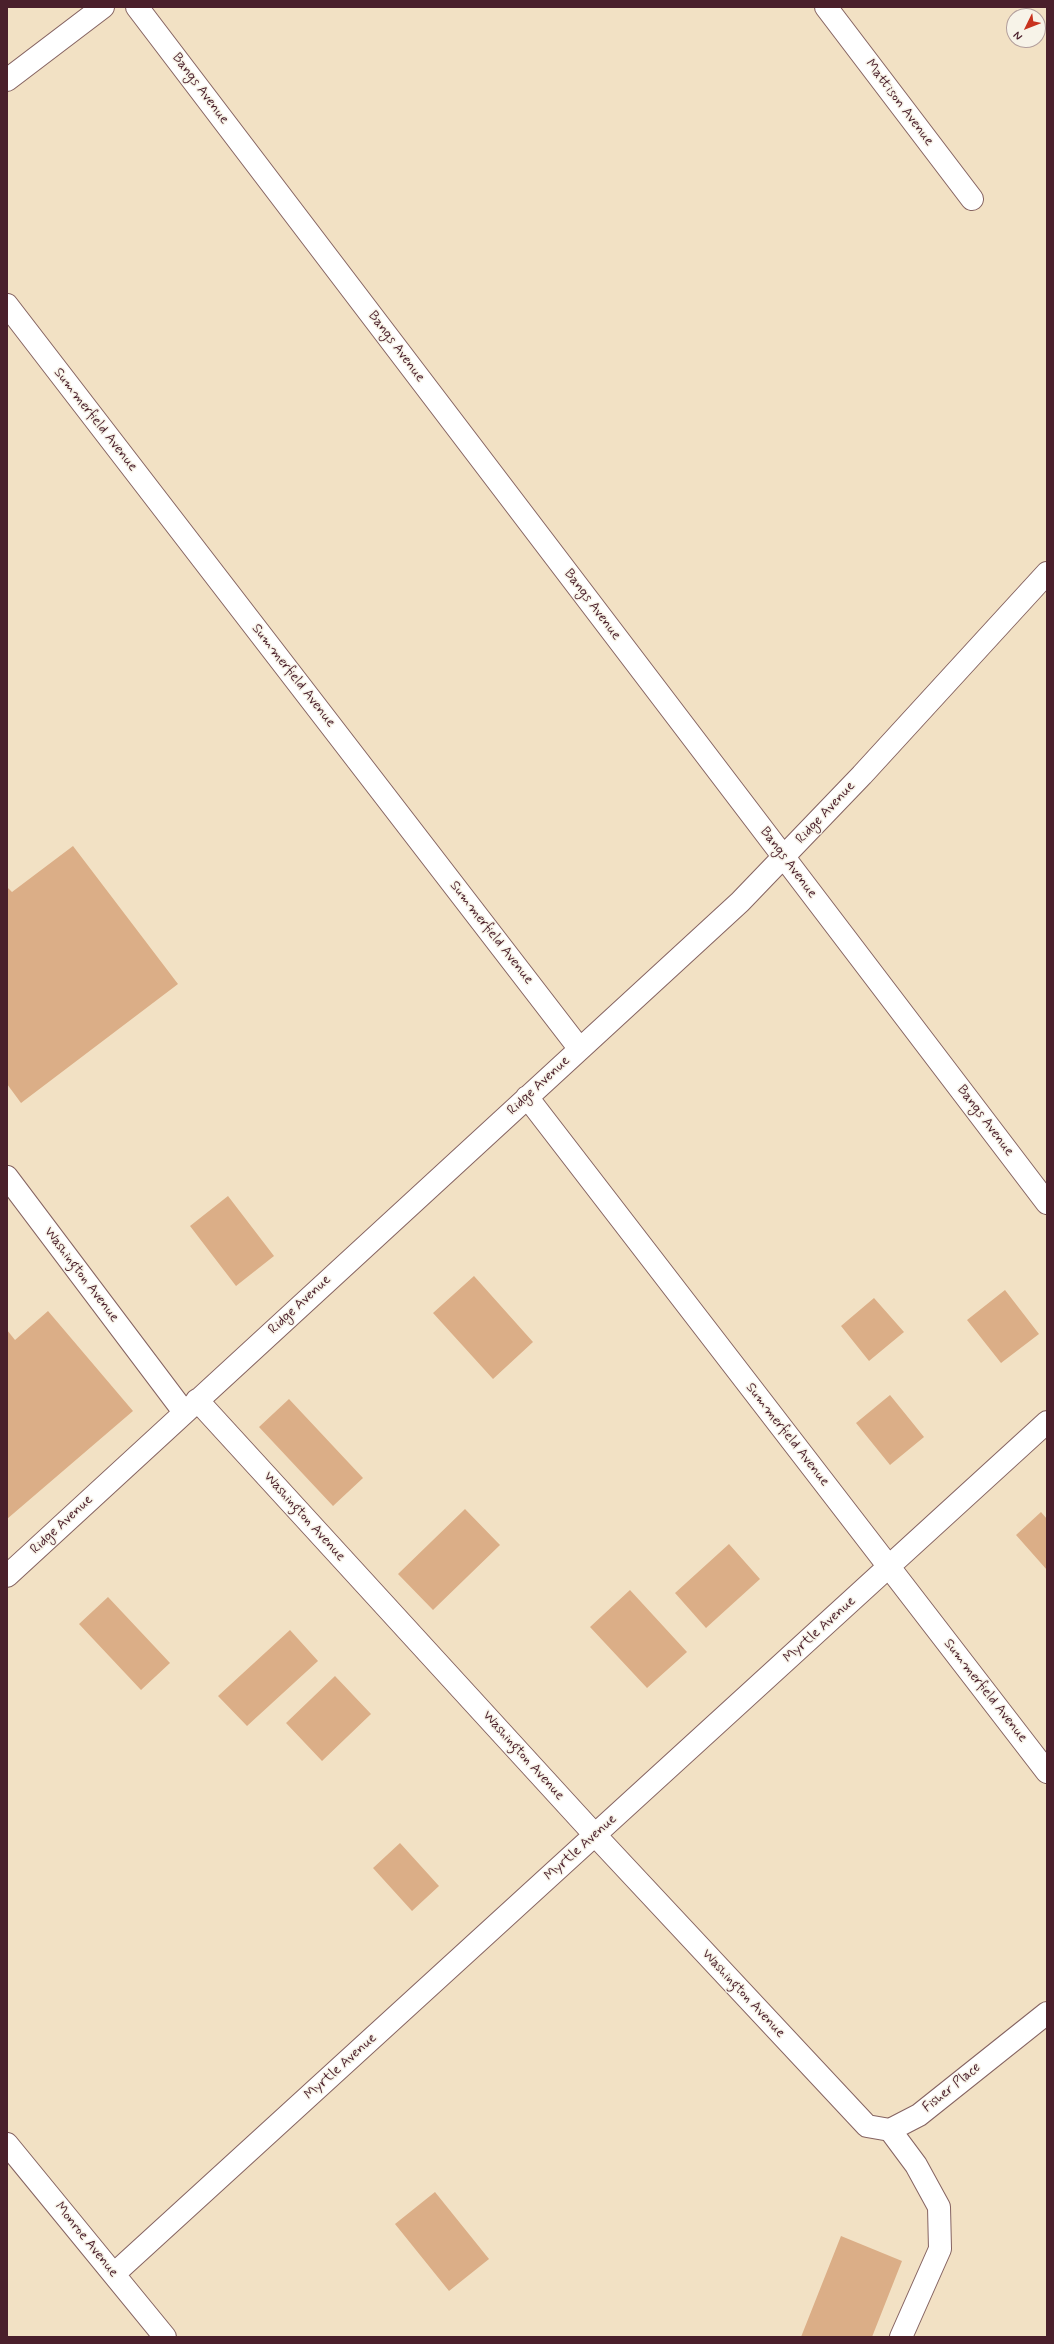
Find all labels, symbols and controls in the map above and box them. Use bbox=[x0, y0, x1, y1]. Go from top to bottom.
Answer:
north arrow bbox=[1006, 8, 1046, 48]
text: N bbox=[1010, 28, 1026, 43]
street label: Bangs Avenue bbox=[168, 50, 232, 128]
street label: Mattison Avenue bbox=[861, 56, 937, 150]
street label: Bangs Avenue bbox=[364, 308, 428, 386]
street label: Summerfield Avenue bbox=[49, 365, 141, 475]
street label: Bangs Avenue bbox=[560, 566, 624, 644]
street label: Summerfield Avenue bbox=[247, 621, 339, 731]
street label: Ridge Avenue bbox=[793, 778, 859, 848]
street label: Bangs Avenue bbox=[756, 824, 820, 902]
street label: Summerfield Avenue bbox=[445, 878, 537, 988]
street label: Ridge Avenue bbox=[504, 1053, 574, 1119]
street label: Bangs Avenue bbox=[953, 1082, 1017, 1160]
street label: Washington Avenue bbox=[40, 1224, 122, 1326]
street label: Ridge Avenue bbox=[265, 1272, 335, 1338]
street label: Summerfield Avenue bbox=[741, 1380, 833, 1490]
street label: Washington Avenue bbox=[259, 1469, 349, 1565]
street label: Ridge Avenue bbox=[27, 1492, 97, 1558]
street label: Myrtle Avenue bbox=[780, 1593, 860, 1667]
street label: Summerfield Avenue bbox=[939, 1636, 1031, 1746]
street label: Washington Avenue bbox=[478, 1708, 568, 1804]
street label: Myrtle Avenue bbox=[541, 1811, 621, 1885]
street label: Washington Avenue bbox=[698, 1946, 788, 2042]
street label: Myrtle Avenue bbox=[301, 2030, 381, 2104]
street label: Fisher Place bbox=[920, 2060, 984, 2116]
street label: Monroe Avenue bbox=[51, 2199, 121, 2281]

